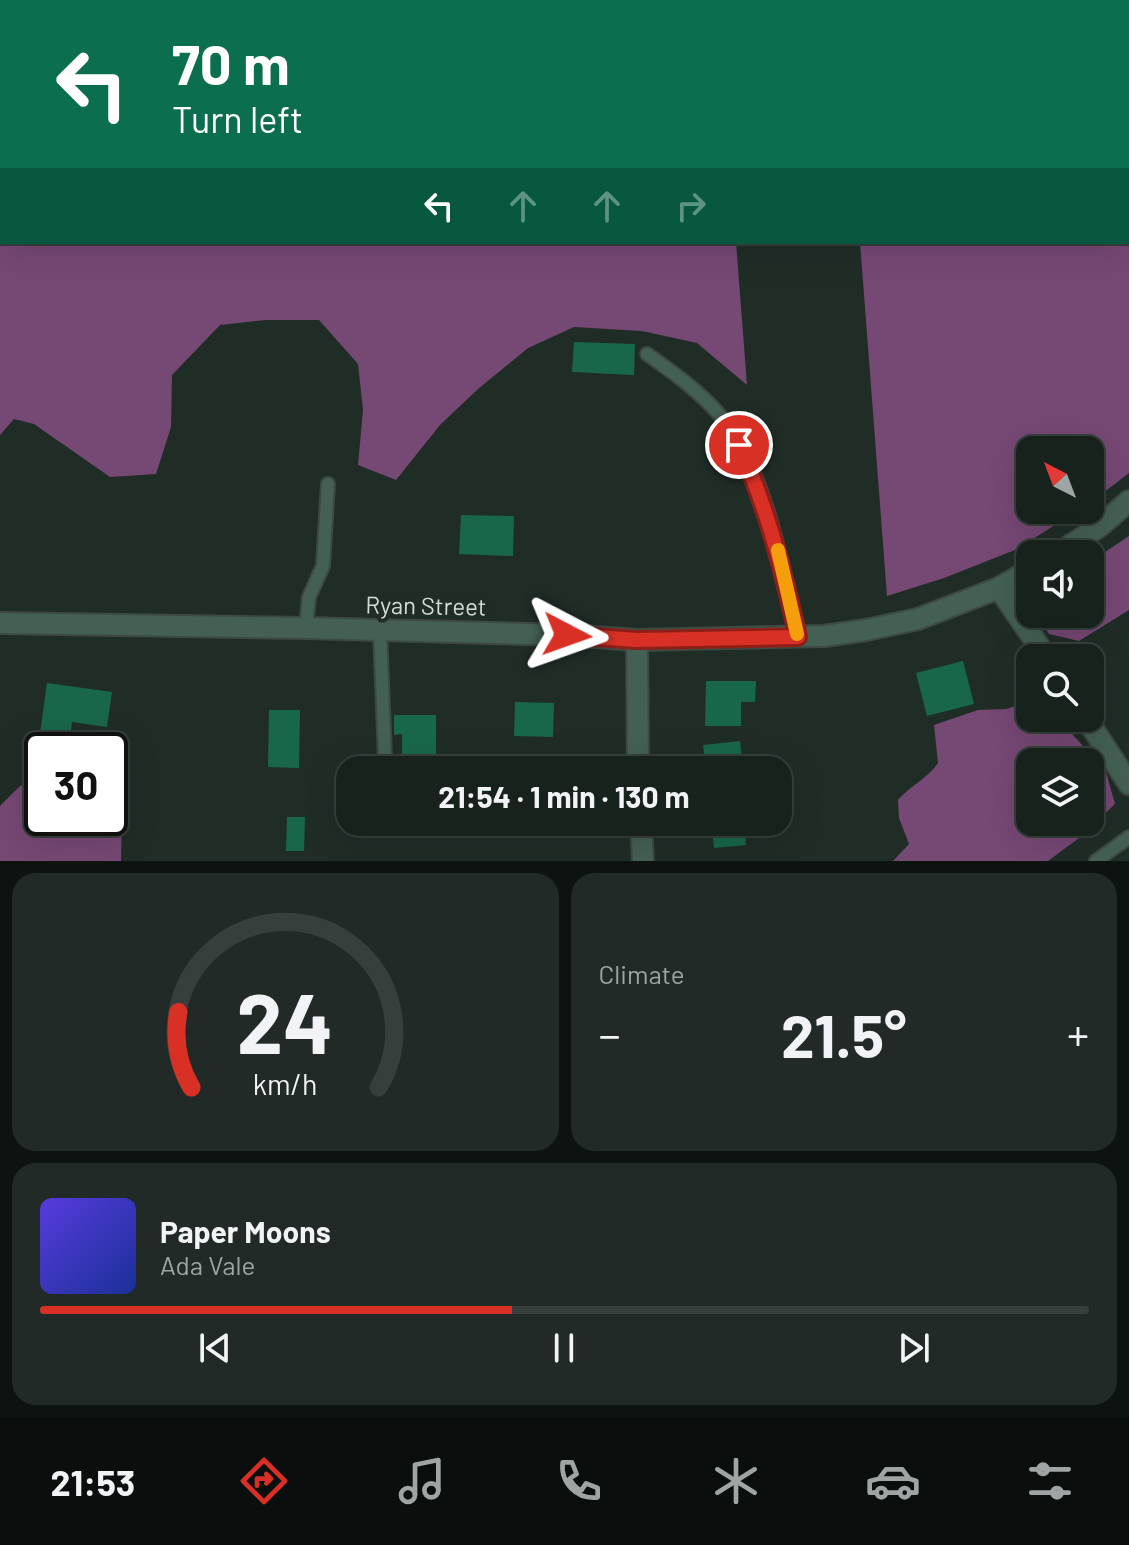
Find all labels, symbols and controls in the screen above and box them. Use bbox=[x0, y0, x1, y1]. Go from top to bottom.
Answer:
text: 70 m bbox=[172, 29, 290, 96]
icon: left bbox=[40, 32, 144, 136]
text: Turn left bbox=[172, 97, 303, 140]
icon: left bbox=[417, 184, 461, 228]
icon: ahead bbox=[501, 184, 545, 228]
icon: ahead bbox=[585, 184, 629, 228]
icon: right bbox=[669, 184, 713, 228]
pin bbox=[705, 411, 773, 479]
icon: arrive bbox=[717, 423, 761, 467]
north arrow bbox=[1016, 436, 1104, 524]
map controls bbox=[1016, 436, 1104, 836]
button: sound bbox=[1016, 540, 1104, 628]
street label: Ryan Street bbox=[365, 589, 487, 621]
position arrow bbox=[525, 593, 609, 677]
button: search bbox=[1016, 644, 1104, 732]
speed limit sign: 30 bbox=[24, 732, 128, 836]
button: layers bbox=[1016, 748, 1104, 836]
text: 21:54 · 1 min · 130 m bbox=[438, 778, 690, 814]
text: Climate bbox=[599, 958, 685, 989]
text: 24 bbox=[237, 971, 334, 1071]
text: 21.5° bbox=[781, 998, 907, 1070]
text: − bbox=[599, 1007, 621, 1060]
text: + bbox=[1067, 1007, 1089, 1060]
text: km/h bbox=[253, 1066, 318, 1101]
text: Paper Moons bbox=[160, 1213, 331, 1249]
text: Ada Vale bbox=[160, 1249, 255, 1280]
icon: previous bbox=[193, 1326, 237, 1370]
icon: pause bbox=[542, 1326, 586, 1370]
icon: next bbox=[892, 1326, 936, 1370]
icon: directions bbox=[236, 1453, 292, 1509]
icon: music bbox=[394, 1453, 450, 1509]
icon: phone bbox=[551, 1453, 607, 1509]
icon: climate bbox=[708, 1453, 764, 1509]
icon: car bbox=[865, 1453, 921, 1509]
icon: filters bbox=[1022, 1453, 1078, 1509]
text: 21:53 bbox=[51, 1460, 135, 1503]

